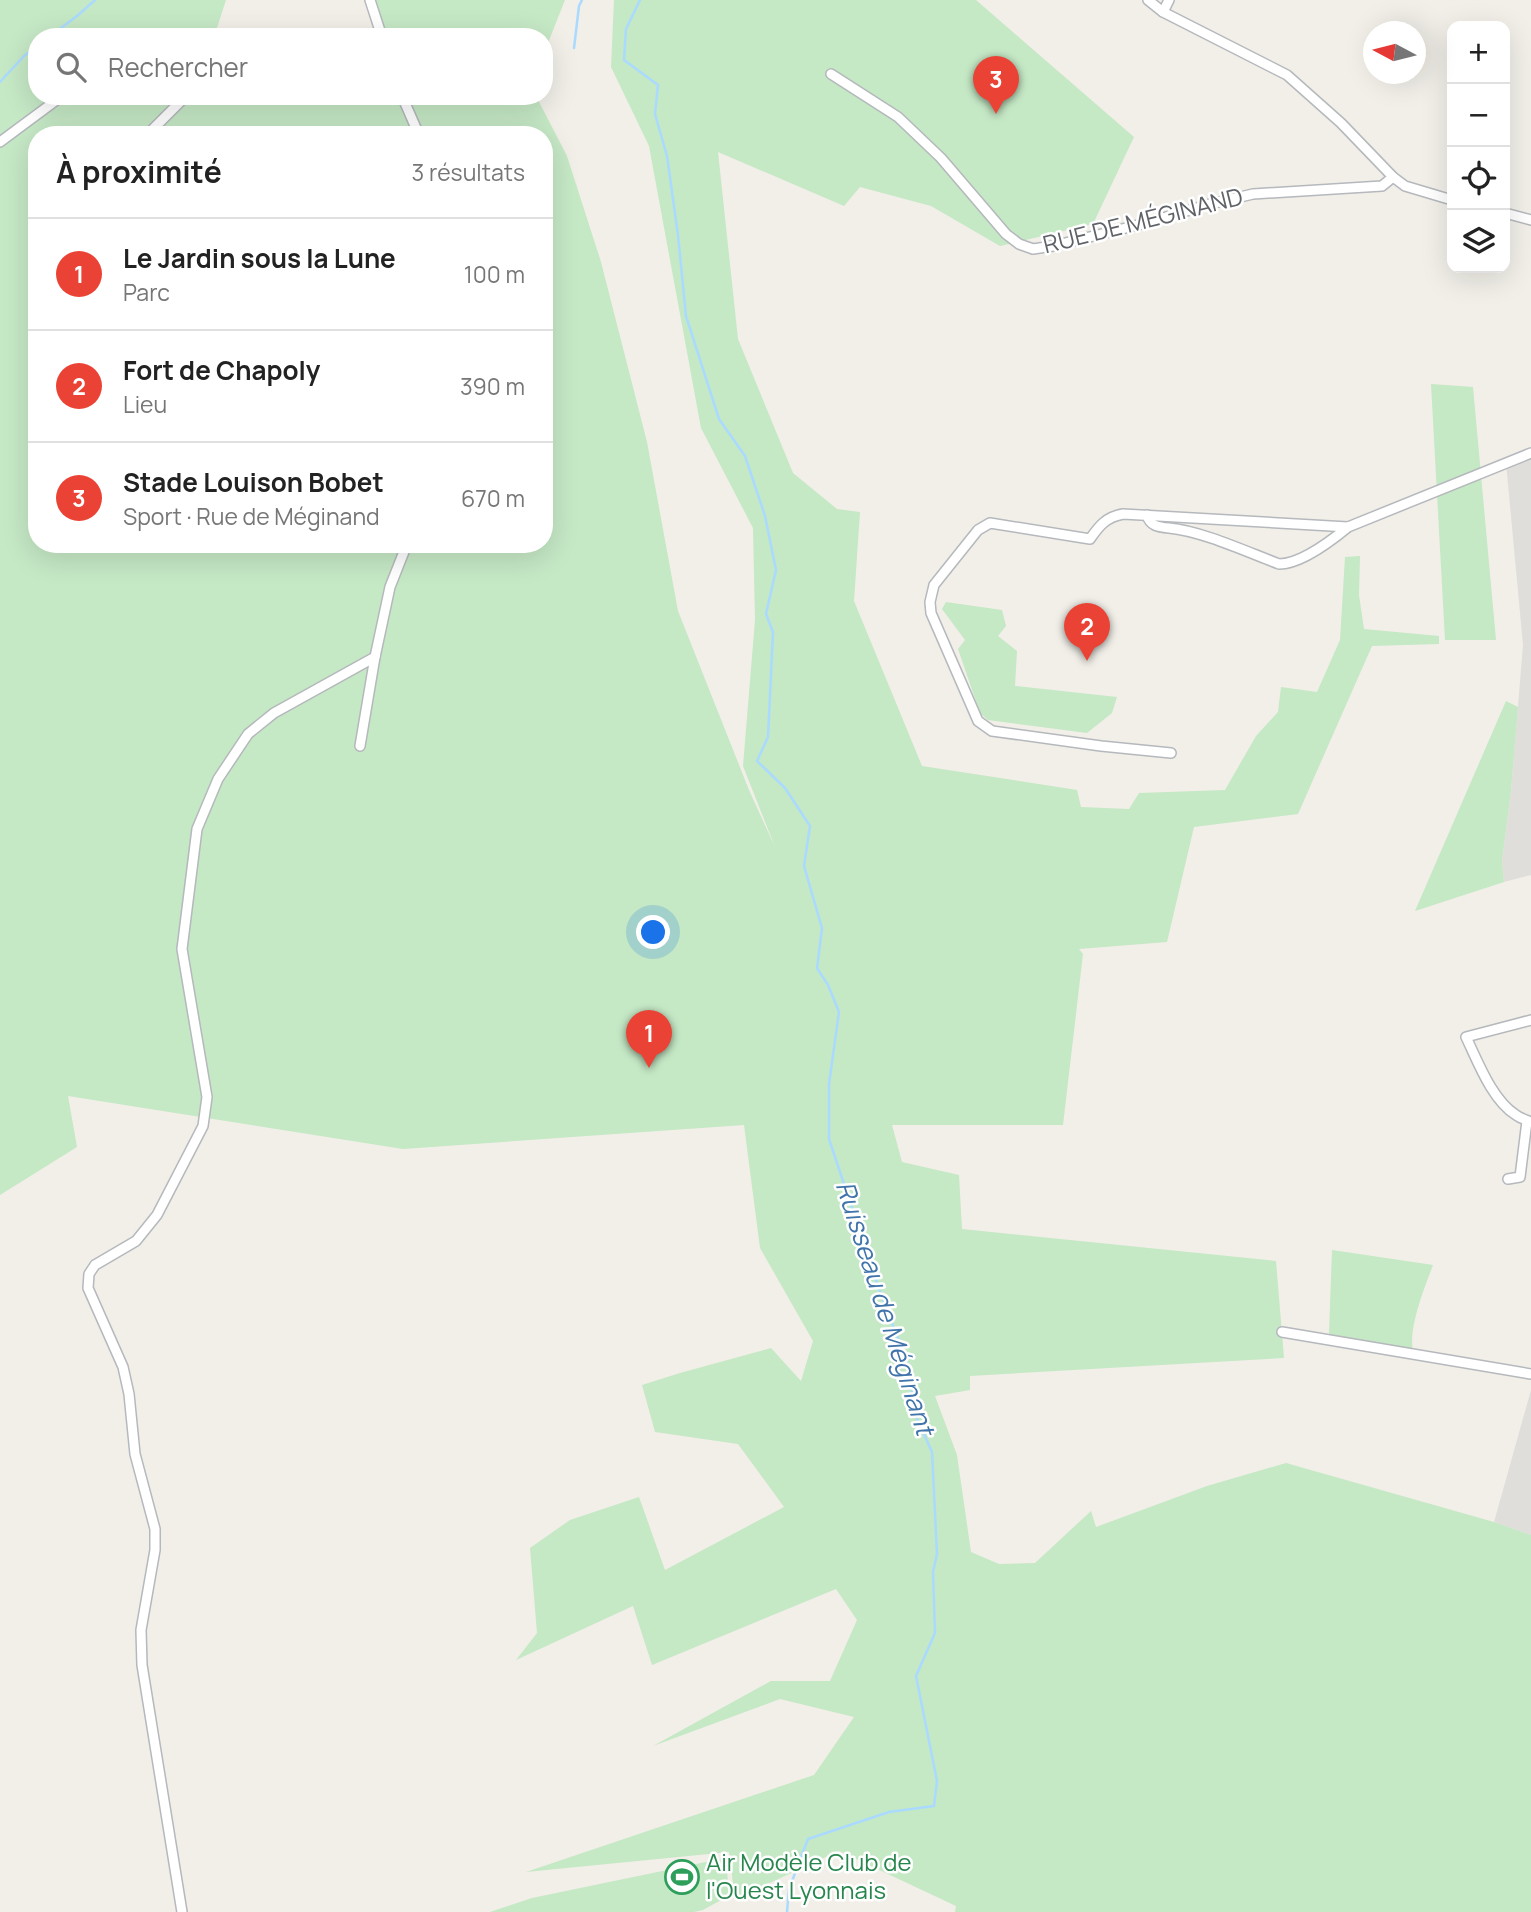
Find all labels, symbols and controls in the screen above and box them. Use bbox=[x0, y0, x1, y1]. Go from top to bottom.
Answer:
north arrow bbox=[1363, 21, 1426, 84]
map controls bbox=[1447, 21, 1510, 273]
button: + bbox=[1447, 21, 1510, 84]
search box bbox=[28, 28, 553, 105]
icon: search bbox=[52, 48, 90, 86]
text: Rechercher bbox=[108, 49, 248, 85]
pin: 3 bbox=[973, 56, 1019, 114]
button: − bbox=[1447, 84, 1510, 147]
button: locate bbox=[1447, 147, 1510, 210]
text: À proximité bbox=[56, 151, 222, 192]
text: 3 résultats bbox=[412, 156, 525, 188]
street label: RUE DE MÉGINAND bbox=[1039, 179, 1246, 260]
button: layers bbox=[1447, 210, 1510, 273]
text: Le Jardin sous la Lune bbox=[123, 240, 396, 276]
text: 1 bbox=[74, 258, 84, 290]
text: 100 m bbox=[464, 258, 525, 290]
text: Parc bbox=[123, 276, 170, 308]
text: Fort de Chapoly bbox=[123, 352, 320, 388]
text: 2 bbox=[72, 370, 86, 402]
text: 390 m bbox=[460, 370, 525, 402]
text: Lieu bbox=[123, 388, 167, 420]
text: Stade Louison Bobet bbox=[123, 464, 384, 500]
text: 3 bbox=[72, 482, 86, 514]
text: 670 m bbox=[461, 482, 525, 514]
text: Sport · Rue de Méginand bbox=[123, 500, 380, 532]
pin: 2 bbox=[1064, 603, 1110, 661]
your location bbox=[636, 915, 670, 949]
pin: 1 bbox=[626, 1010, 672, 1068]
water label: Ruisseau de Méginant bbox=[828, 1176, 945, 1442]
place label: Air Modèle Club de l'Ouest Lyonnais bbox=[706, 1845, 912, 1906]
sports icon: Air Modèle Club de l'Ouest Lyonnais bbox=[663, 1858, 701, 1896]

